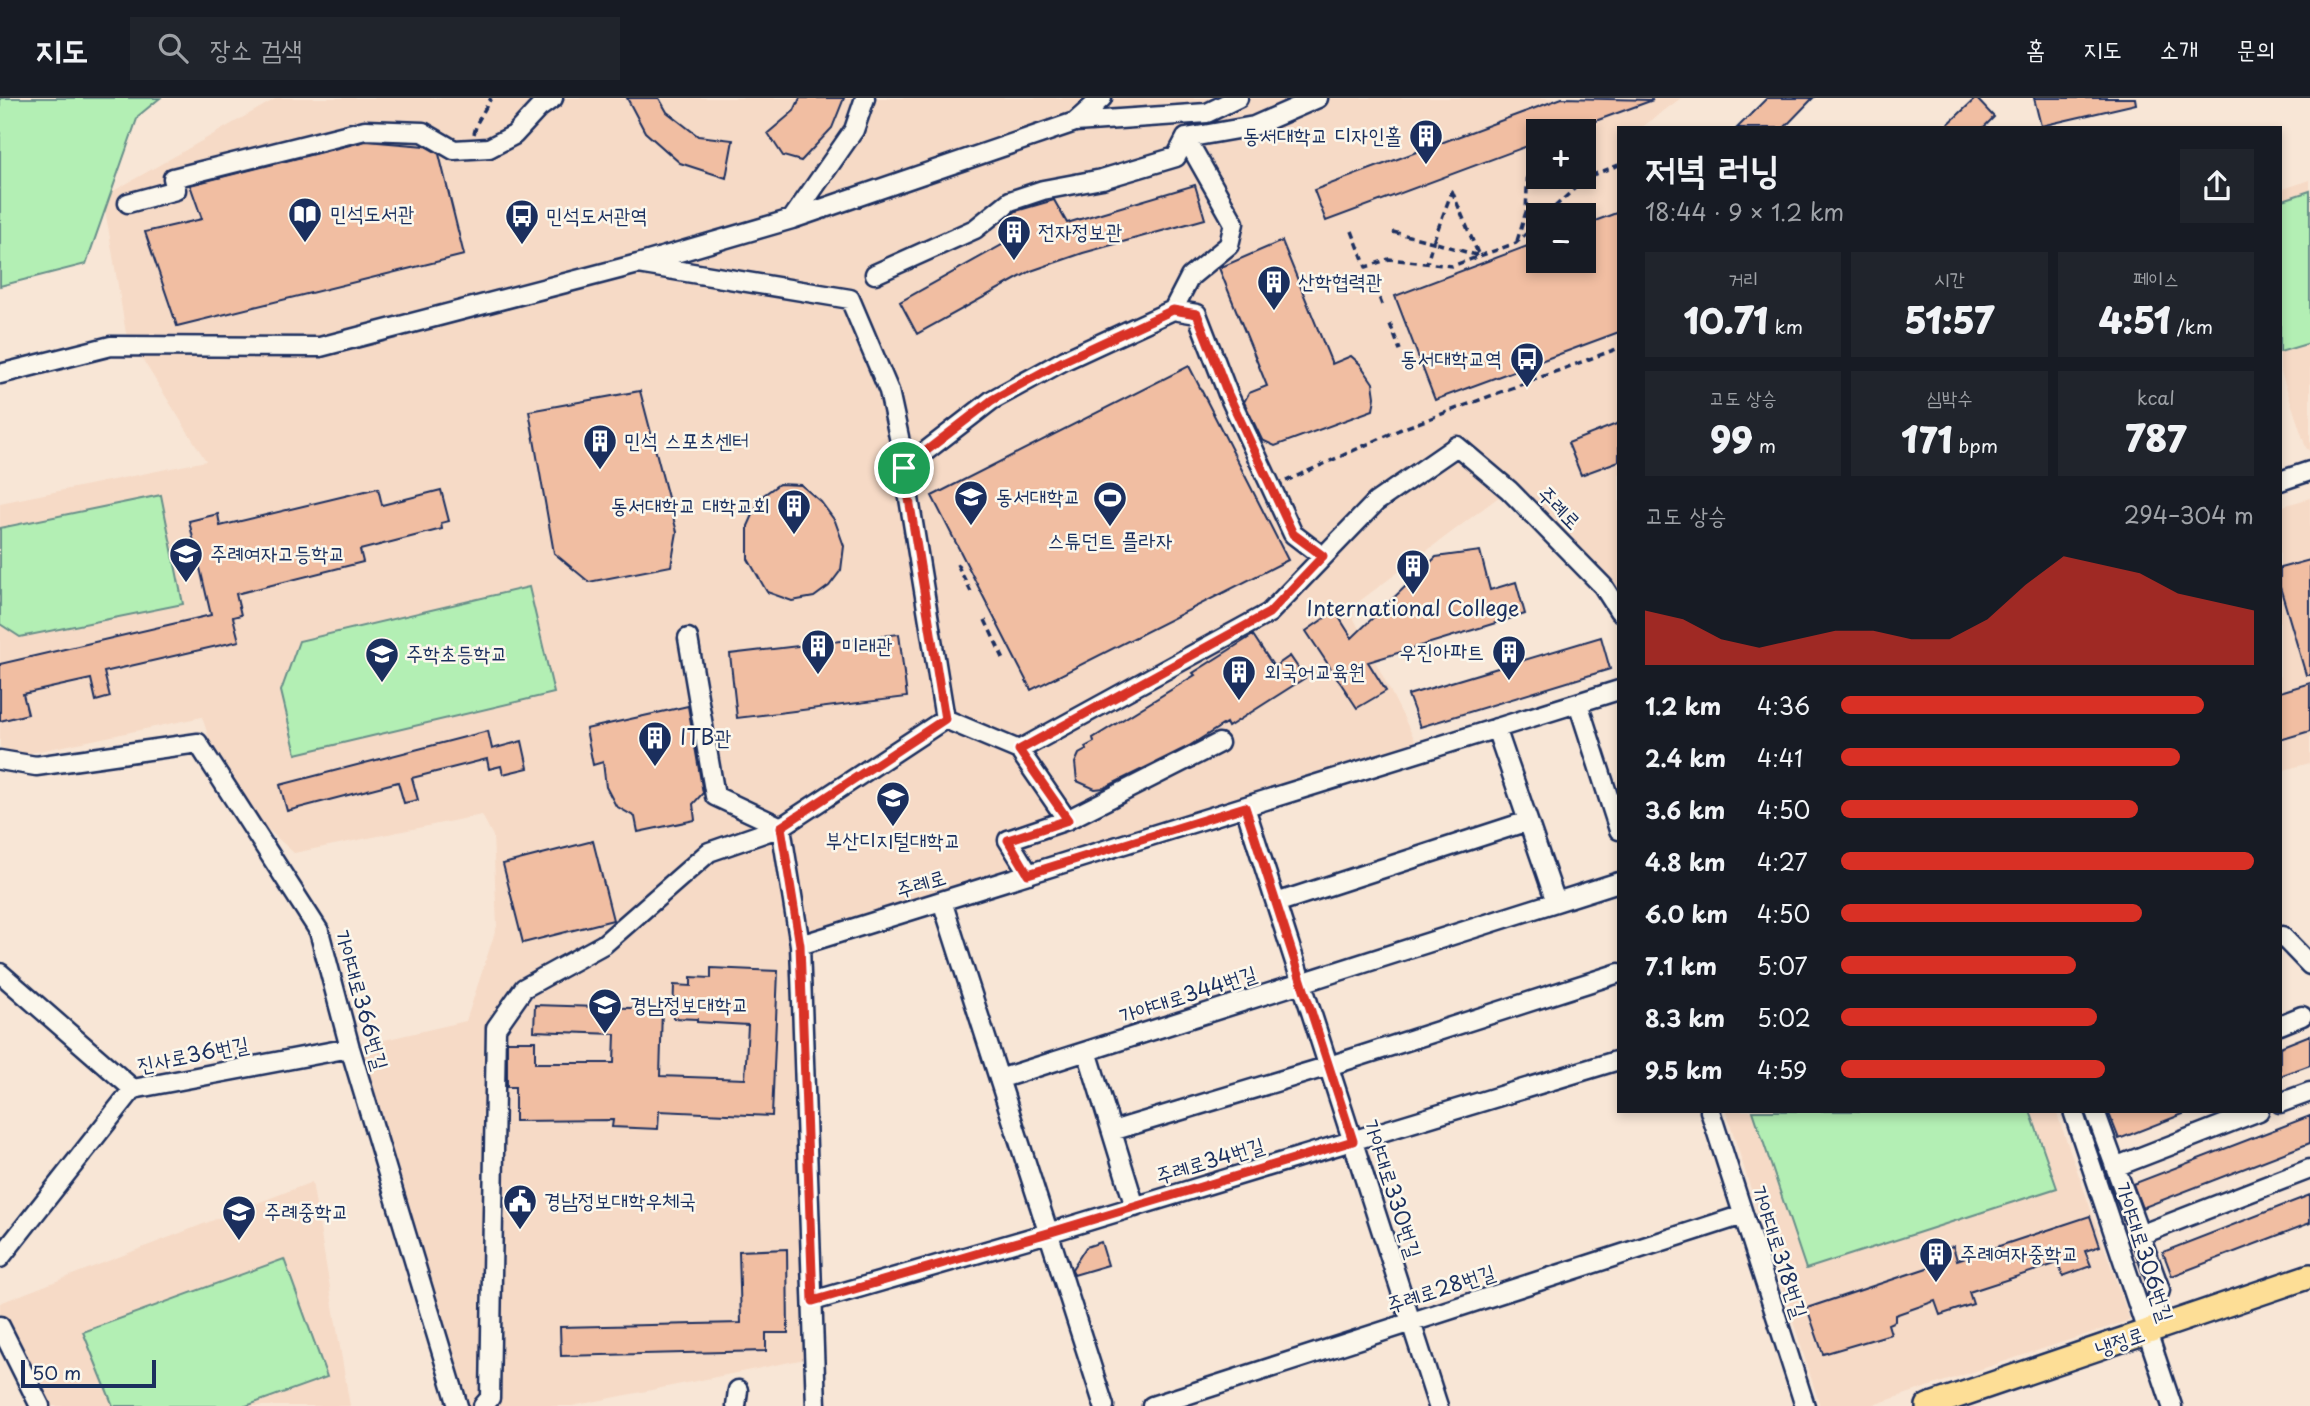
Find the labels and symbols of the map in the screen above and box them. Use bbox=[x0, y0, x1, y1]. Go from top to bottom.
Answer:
building icon: 동서대학교 디자인홀 bbox=[1407, 117, 1445, 166]
place label: 동서대학교 디자인홀 bbox=[1243, 118, 1402, 150]
library icon: 민석도서관 bbox=[286, 195, 324, 244]
place label: 민석도서관 bbox=[330, 196, 415, 228]
bus stop icon: 민석도서관역 bbox=[503, 197, 541, 246]
place label: 민석도서관역 bbox=[546, 198, 647, 230]
building icon: 전자정보관 bbox=[995, 213, 1033, 262]
place label: 전자정보관 bbox=[1038, 214, 1123, 246]
building icon: 산학협력관 bbox=[1255, 263, 1293, 312]
place label: 산학협력관 bbox=[1298, 264, 1383, 296]
bus stop icon: 동서대학교역 bbox=[1508, 340, 1546, 389]
place label: 동서대학교역 bbox=[1401, 341, 1502, 373]
building icon: 민석 스포츠센터 bbox=[581, 422, 619, 471]
place label: 민석 스포츠센터 bbox=[624, 423, 749, 455]
pin bbox=[874, 438, 934, 498]
street label: 주례로 bbox=[1531, 477, 1590, 536]
school or university icon: 동서대학교 bbox=[952, 478, 990, 527]
place label: 동서대학교 bbox=[996, 479, 1081, 511]
sports icon: 스튜던트 플라자 bbox=[1091, 479, 1129, 528]
building icon: 동서대학교 대학교회 bbox=[775, 487, 813, 536]
place label: 동서대학교 대학교회 bbox=[611, 488, 770, 520]
place label: 스튜던트 플라자 bbox=[1047, 523, 1173, 555]
school or university icon: 주례여자고등학교 bbox=[167, 535, 205, 584]
place label: 주례여자고등학교 bbox=[210, 536, 345, 568]
building icon: International College bbox=[1394, 547, 1432, 596]
place label: International College bbox=[1307, 591, 1519, 623]
building icon: 미래관 bbox=[799, 627, 837, 676]
place label: 미래관 bbox=[842, 628, 893, 660]
building icon: 우진아파트 bbox=[1490, 633, 1528, 682]
place label: 우진아파트 bbox=[1400, 634, 1484, 666]
school or university icon: 주학초등학교 bbox=[363, 635, 401, 684]
place label: 주학초등학교 bbox=[406, 636, 507, 668]
building icon: 외국어교육원 bbox=[1220, 653, 1258, 702]
place label: 외국어교육원 bbox=[1264, 654, 1365, 686]
building icon: ITB관 bbox=[636, 719, 674, 768]
place label: ITB관 bbox=[680, 720, 731, 752]
school or university icon: 부산디지털대학교 bbox=[874, 779, 912, 828]
place label: 부산디지털대학교 bbox=[825, 823, 961, 855]
street label: 주례로 bbox=[891, 859, 949, 905]
street label: 가야대로366번길 bbox=[328, 925, 398, 1073]
street label: 가야대로344번길 bbox=[1114, 956, 1260, 1030]
school or university icon: 경남정보대학교 bbox=[586, 986, 624, 1035]
place label: 경남정보대학교 bbox=[630, 987, 748, 1019]
street label: 진사로36번길 bbox=[134, 1027, 251, 1080]
street label: 가야대로330번길 bbox=[1356, 1115, 1431, 1262]
street label: 주례로34번길 bbox=[1151, 1127, 1268, 1191]
street label: 가야대로306번길 bbox=[2108, 1177, 2184, 1326]
street label: 가야대로318번길 bbox=[1744, 1181, 1817, 1322]
public building icon: 경남정보대학우체국 bbox=[501, 1182, 539, 1231]
place label: 경남정보대학우체국 bbox=[544, 1183, 696, 1215]
school or university icon: 주례중학교 bbox=[220, 1193, 258, 1242]
place label: 주례중학교 bbox=[264, 1194, 349, 1226]
building icon: 주례여자중학교 bbox=[1917, 1235, 1955, 1284]
place label: 주례여자중학교 bbox=[1960, 1236, 2078, 1268]
street label: 주례로28번길 bbox=[1382, 1254, 1499, 1320]
street label: 냉정로 bbox=[2090, 1317, 2149, 1363]
scale bar bbox=[21, 1357, 156, 1389]

